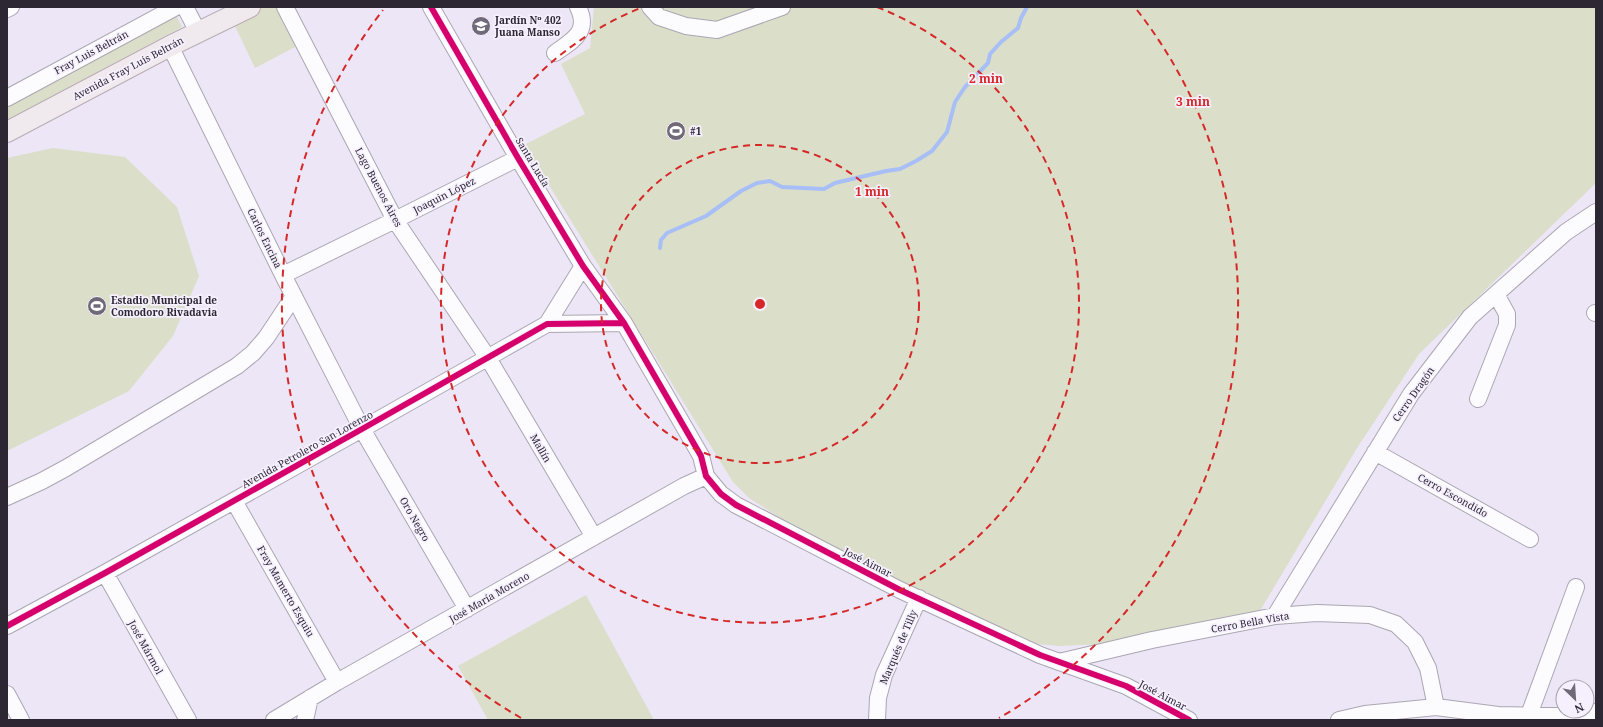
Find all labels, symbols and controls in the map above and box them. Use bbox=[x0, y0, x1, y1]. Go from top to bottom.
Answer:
place label: Jardín Nº 402 Juana Manso bbox=[494, 13, 562, 39]
school or university icon: Jardín Nº 402 Juana Manso bbox=[470, 15, 492, 37]
street label: Fray Luis Beltrán bbox=[51, 26, 131, 77]
street label: Avenida Fray Luis Beltrán bbox=[70, 33, 186, 103]
text: 2 min bbox=[969, 70, 1003, 87]
text: 3 min bbox=[1176, 93, 1210, 110]
sports icon: #1 bbox=[665, 120, 687, 142]
place label: #1 bbox=[690, 124, 702, 138]
street label: Santa Lucía bbox=[513, 135, 554, 190]
street label: Lago Buenos Aires bbox=[352, 145, 406, 230]
street label: Joaquin López bbox=[409, 173, 478, 217]
text: 1 min bbox=[855, 183, 889, 200]
street label: Carlos Encina bbox=[244, 206, 286, 271]
place label: Estadio Municipal de Comodoro Rivadavia bbox=[111, 293, 217, 319]
sports icon: Estadio Municipal de Comodoro Rivadavia bbox=[86, 295, 108, 317]
centre of rings bbox=[753, 297, 767, 311]
street label: Cerro Dragón bbox=[1389, 363, 1437, 424]
street label: Avenida Petrolero San Lorenzo bbox=[239, 407, 375, 491]
street label: Mallín bbox=[527, 431, 555, 465]
street label: Cerro Escondido bbox=[1415, 470, 1491, 520]
street label: Oro Negro bbox=[397, 494, 434, 544]
street label: Fray Mamerto Esquiu bbox=[254, 543, 318, 640]
street label: José Aimar bbox=[841, 544, 895, 580]
street label: José María Moreno bbox=[445, 568, 532, 626]
street label: Marqués de Tilly bbox=[876, 607, 920, 687]
street label: Cerro Bella Vista bbox=[1210, 608, 1291, 636]
street label: José Mármol bbox=[125, 617, 167, 677]
street label: José Aimar bbox=[1136, 676, 1189, 713]
north arrow bbox=[1555, 679, 1595, 719]
text: N bbox=[1572, 700, 1587, 717]

